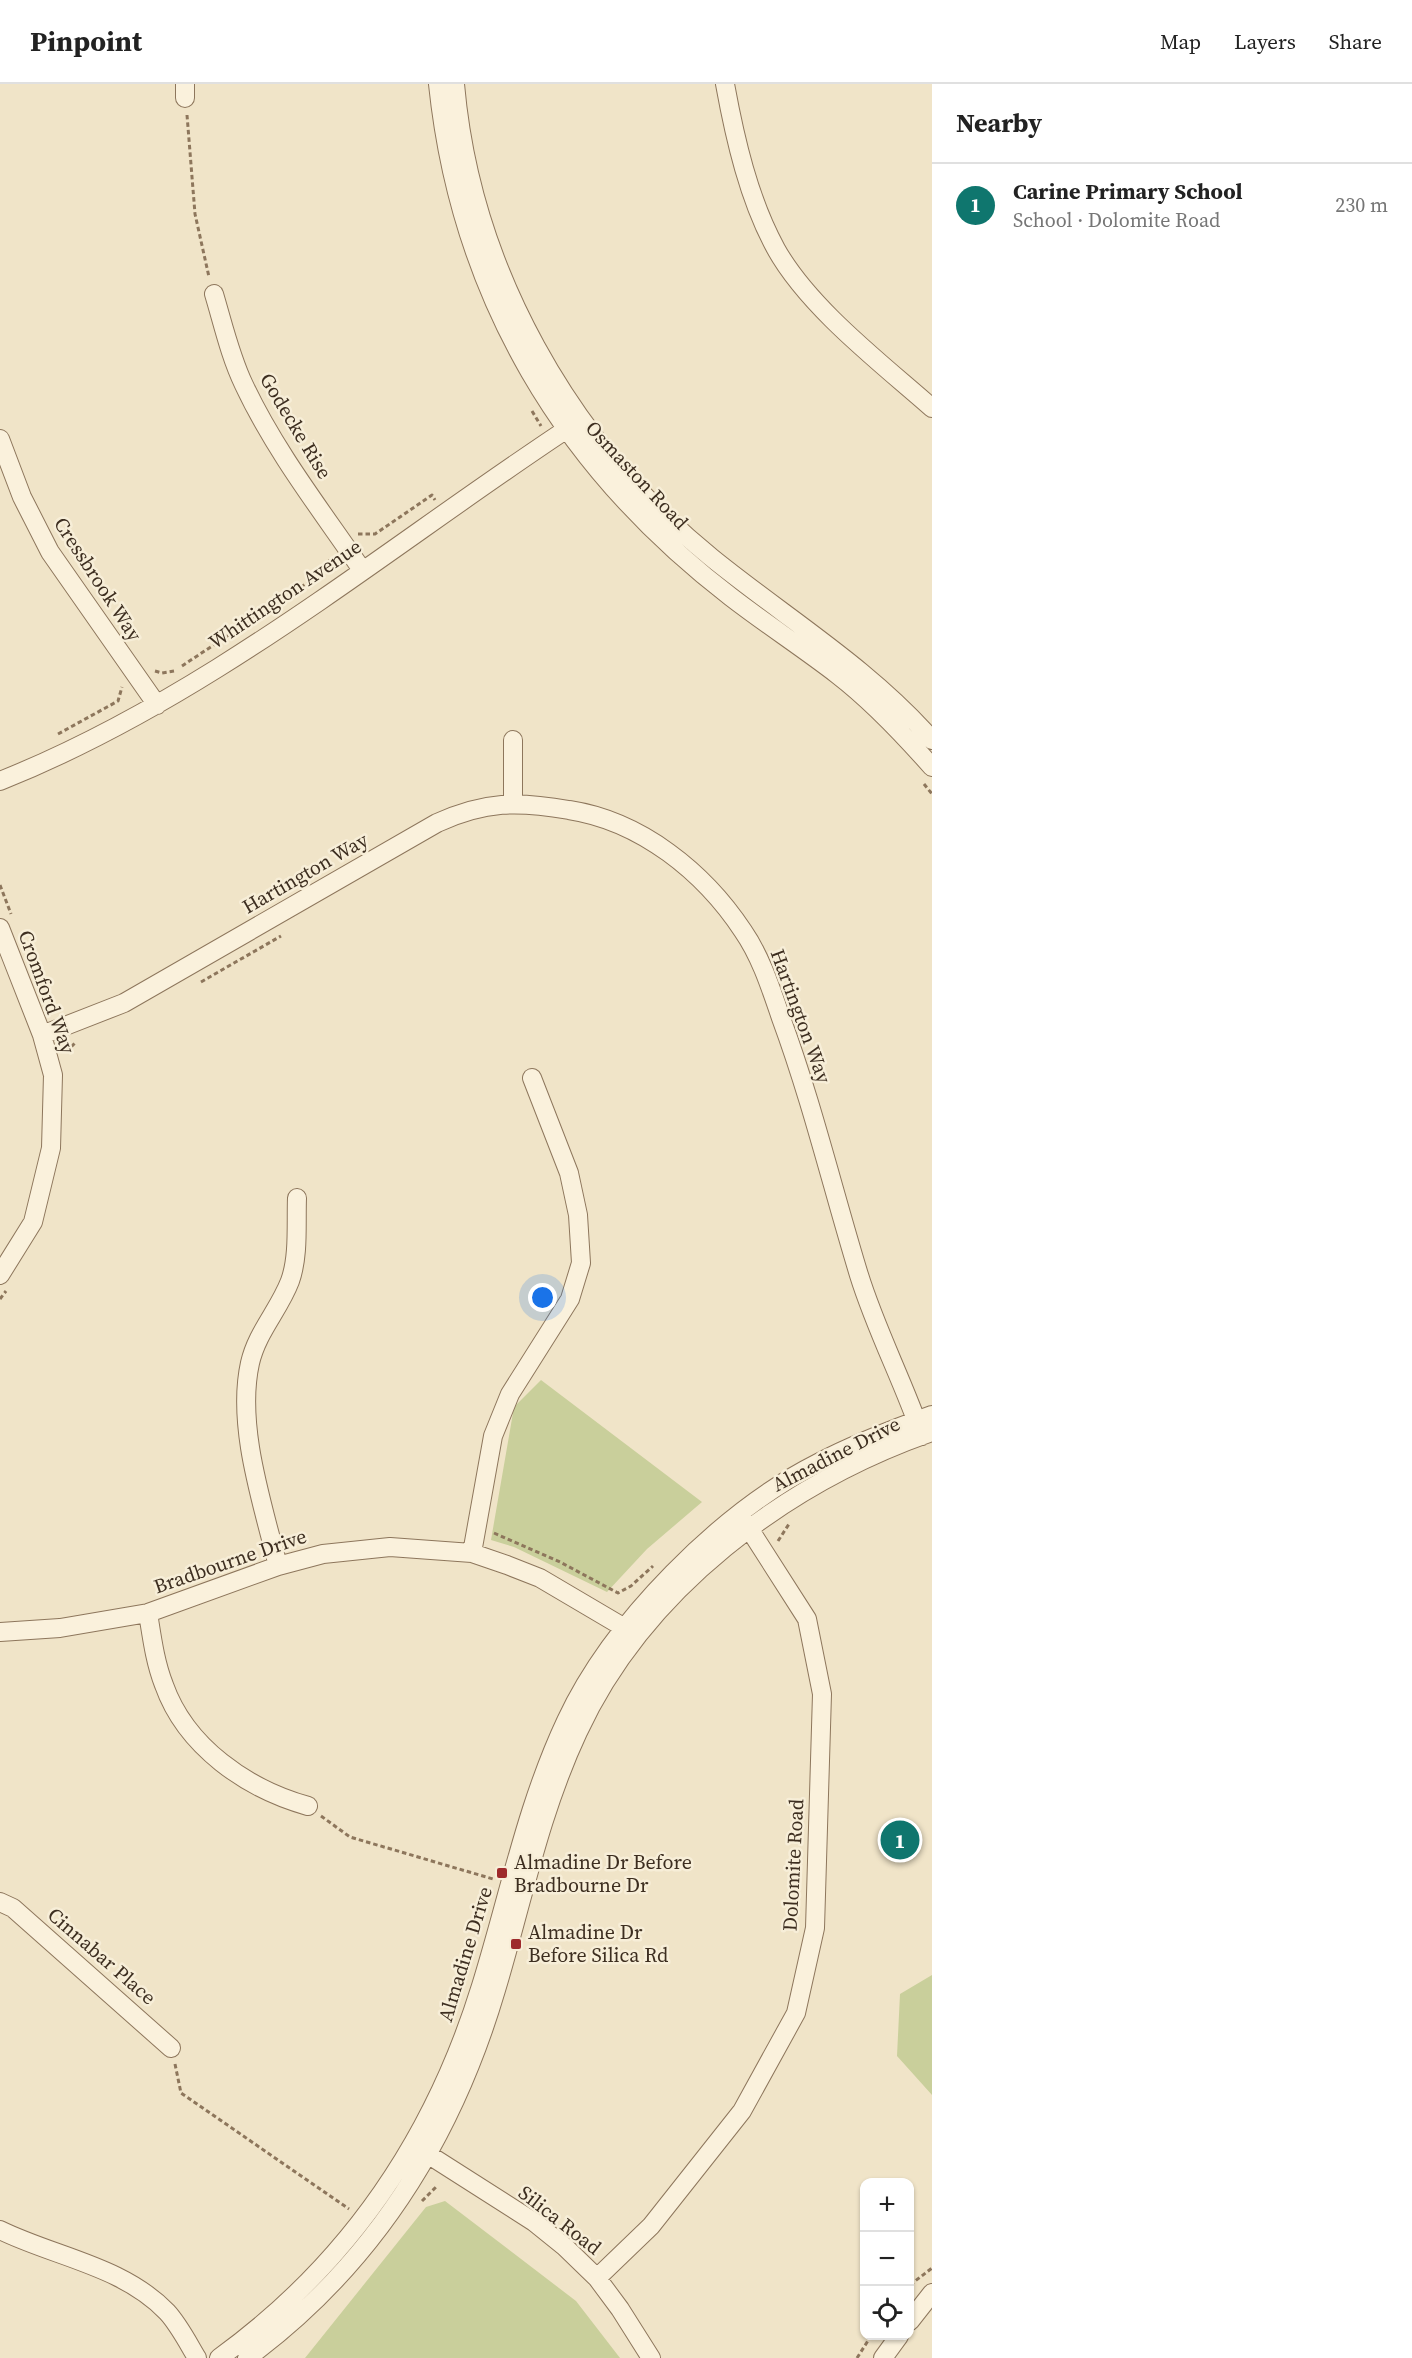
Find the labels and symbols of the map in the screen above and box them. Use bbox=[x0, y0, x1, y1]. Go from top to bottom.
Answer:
street label: Godecke Rise bbox=[253, 368, 339, 484]
street label: Osmaston Road bbox=[579, 415, 695, 536]
street label: Cressbrook Way bbox=[47, 511, 149, 647]
street label: Whittington Avenue bbox=[203, 532, 367, 656]
street label: Hartington Way bbox=[237, 825, 374, 920]
street label: Cromford Way bbox=[12, 926, 83, 1058]
street label: Hartington Way bbox=[764, 945, 839, 1088]
your location bbox=[528, 1283, 557, 1312]
street label: Almadine Drive bbox=[767, 1410, 905, 1498]
street label: Bradbourne Drive bbox=[150, 1522, 310, 1600]
street label: Dolomite Road bbox=[776, 1797, 810, 1932]
pin: 1 bbox=[880, 1818, 920, 1862]
place label: Almadine Dr Before Bradbourne Dr bbox=[514, 1848, 692, 1899]
marker: Almadine Dr Before Bradbourne Dr bbox=[495, 1866, 509, 1880]
street label: Almadine Drive bbox=[431, 1883, 499, 2025]
street label: Cinnabar Place bbox=[42, 1901, 162, 2011]
place label: Almadine Dr Before Silica Rd bbox=[528, 1918, 669, 1969]
marker: Almadine Dr Before Silica Rd bbox=[509, 1937, 523, 1951]
street label: Silica Road bbox=[513, 2179, 608, 2262]

